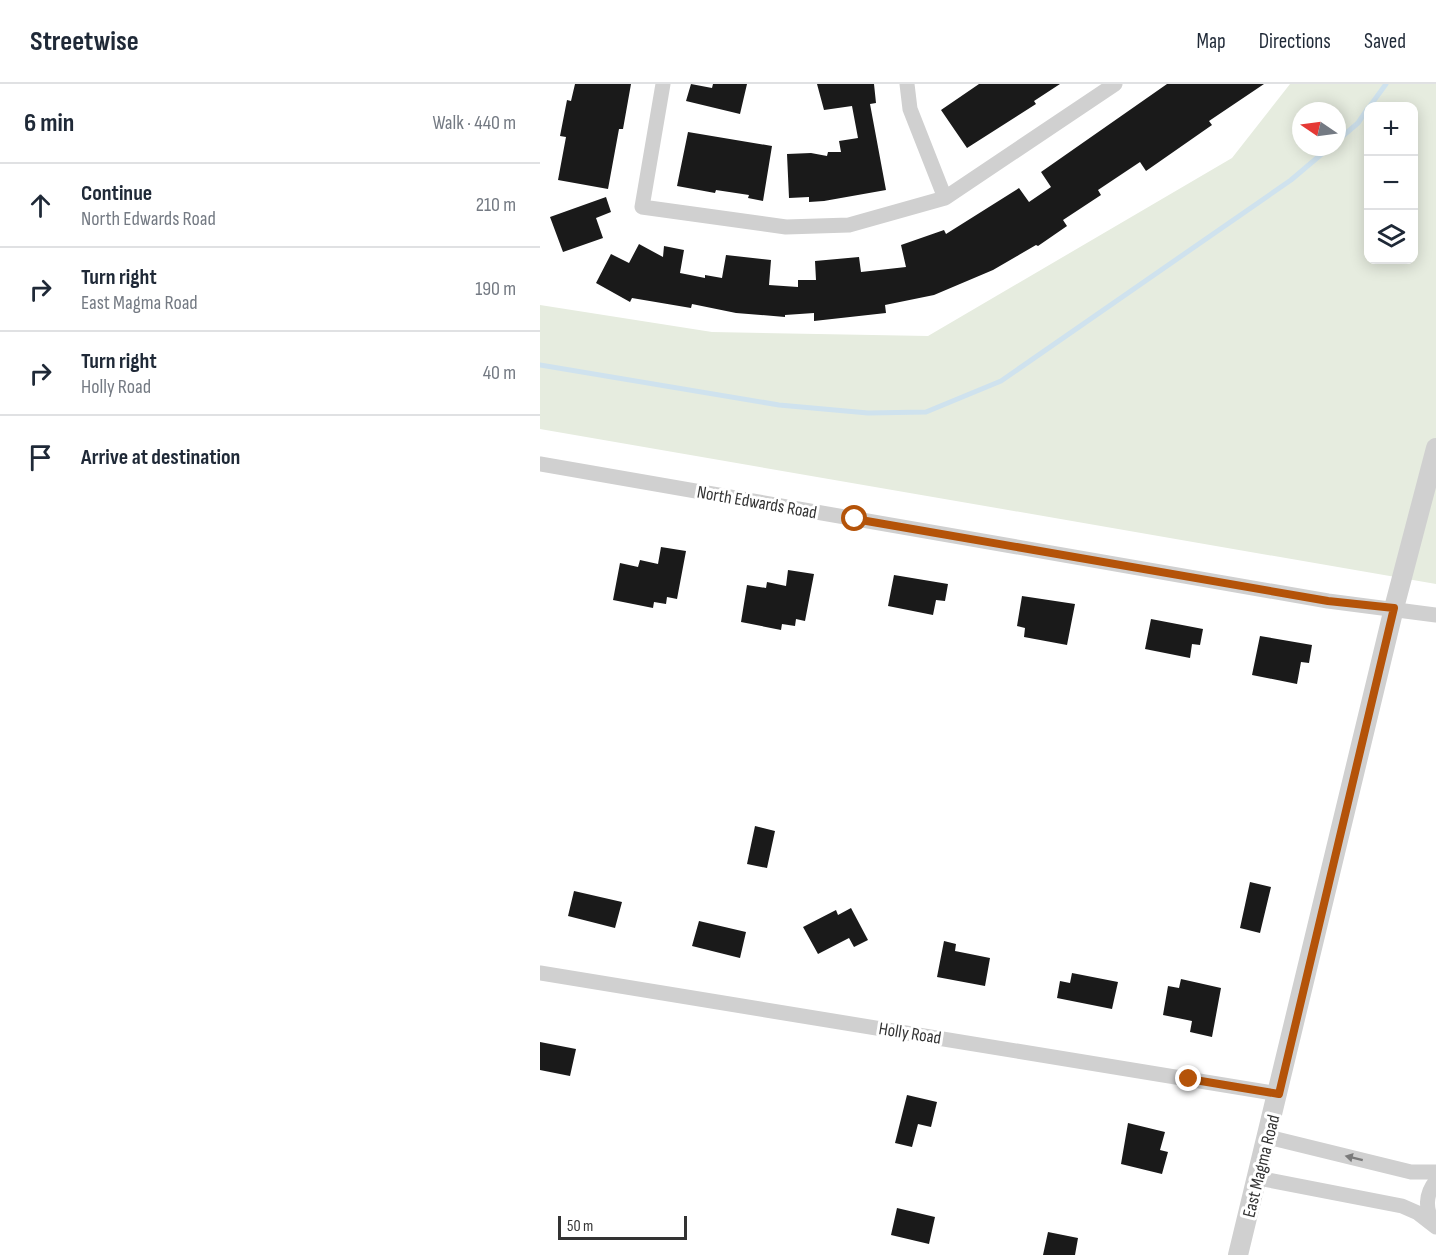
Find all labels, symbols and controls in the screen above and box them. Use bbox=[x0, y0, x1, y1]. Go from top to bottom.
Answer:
text: Streetwise bbox=[30, 25, 139, 58]
text: Map bbox=[1196, 29, 1226, 54]
text: Directions bbox=[1259, 29, 1331, 54]
text: Saved bbox=[1364, 29, 1406, 54]
north arrow bbox=[1292, 102, 1346, 156]
map controls bbox=[1364, 102, 1418, 264]
button: + bbox=[1364, 102, 1418, 156]
text: 6 min bbox=[24, 108, 74, 139]
text: Walk · 440 m bbox=[432, 111, 516, 135]
button: − bbox=[1364, 156, 1418, 210]
text: Continue bbox=[81, 180, 152, 207]
icon: ahead bbox=[24, 189, 57, 222]
text: 210 m bbox=[476, 193, 516, 217]
text: North Edwards Road bbox=[81, 207, 216, 231]
button: layers bbox=[1364, 210, 1418, 264]
text: Turn right bbox=[81, 264, 157, 291]
icon: right bbox=[24, 273, 57, 306]
text: 190 m bbox=[475, 277, 516, 301]
text: East Magma Road bbox=[81, 291, 198, 315]
text: Turn right bbox=[81, 348, 157, 375]
icon: right bbox=[24, 357, 57, 390]
text: 40 m bbox=[483, 361, 516, 385]
text: Holly Road bbox=[81, 375, 151, 399]
icon: arrive bbox=[24, 441, 57, 474]
text: Arrive at destination bbox=[81, 444, 240, 471]
street label: North Edwards Road bbox=[695, 482, 819, 523]
route start bbox=[841, 505, 867, 531]
street label: Holly Road bbox=[877, 1018, 943, 1049]
route end bbox=[1175, 1065, 1201, 1091]
street label: East Magma Road bbox=[1239, 1113, 1284, 1220]
one-way arrow bbox=[1345, 1153, 1363, 1163]
scale bar bbox=[558, 1213, 687, 1240]
text: 50 m bbox=[567, 1217, 593, 1236]

